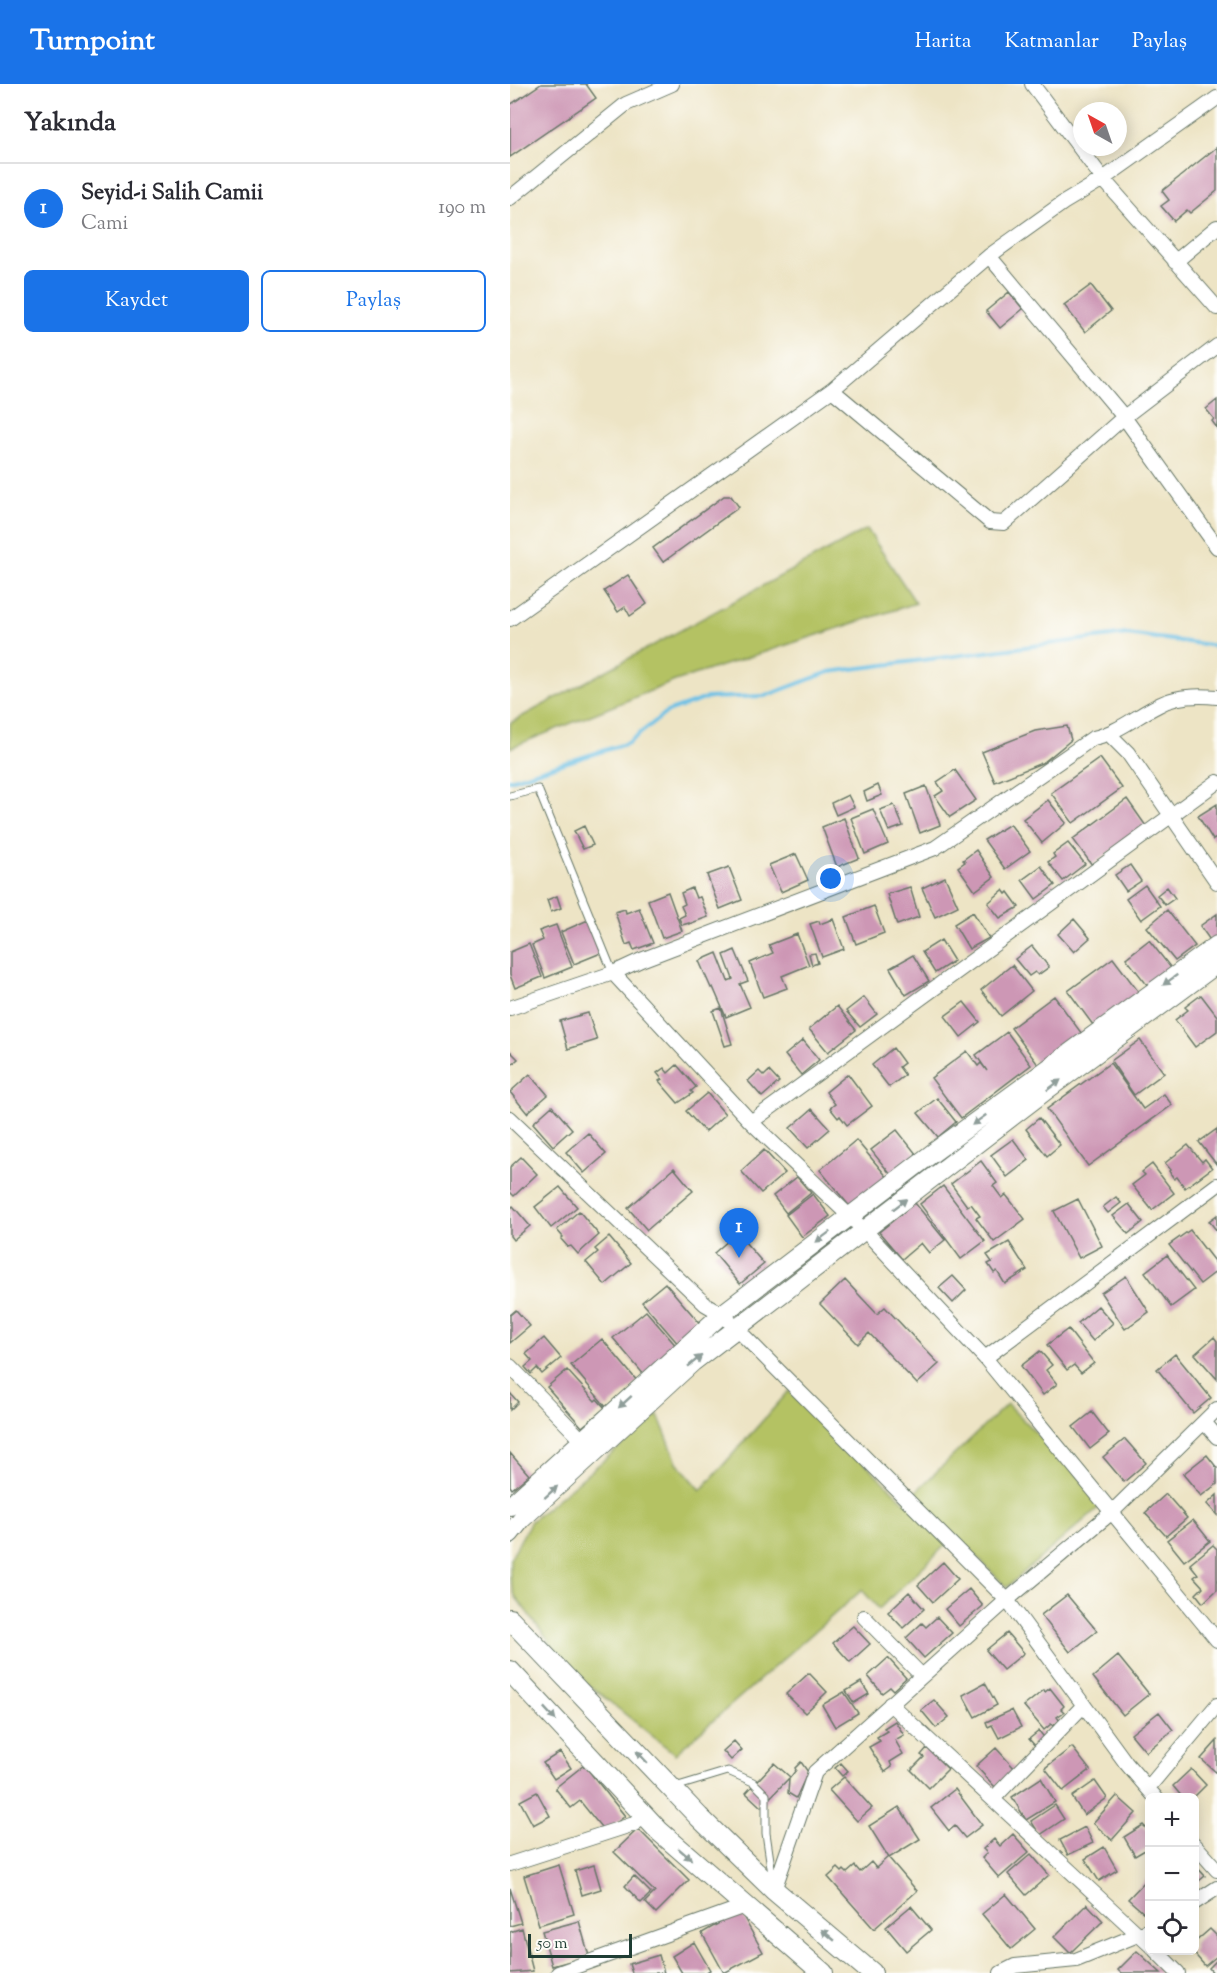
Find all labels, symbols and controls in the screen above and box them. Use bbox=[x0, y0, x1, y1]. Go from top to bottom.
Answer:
text: Turnpoint bbox=[30, 22, 155, 62]
text: Harita bbox=[915, 27, 971, 57]
text: Katmanlar bbox=[1004, 27, 1099, 57]
text: Paylaş bbox=[1132, 27, 1187, 57]
north arrow bbox=[1073, 102, 1127, 156]
text: Yakında bbox=[24, 105, 116, 142]
text: Seyid-i Salih Camii bbox=[81, 178, 263, 210]
text: 1 bbox=[40, 194, 47, 223]
text: 190 m bbox=[438, 194, 486, 223]
text: Cami bbox=[81, 210, 128, 239]
button: Kaydet bbox=[24, 270, 249, 332]
button: Paylaş bbox=[261, 270, 486, 332]
your location bbox=[816, 864, 845, 893]
one-way arrow bbox=[1162, 973, 1177, 985]
one-way arrow bbox=[1046, 1079, 1062, 1091]
one-way arrow bbox=[971, 1113, 986, 1125]
one-way arrow bbox=[892, 1198, 907, 1210]
pin: 1 bbox=[720, 1208, 758, 1258]
one-way arrow bbox=[815, 1230, 830, 1242]
one-way arrow bbox=[687, 1355, 703, 1368]
one-way arrow bbox=[618, 1395, 632, 1409]
one-way arrow bbox=[543, 1486, 558, 1499]
one-way arrow bbox=[543, 1706, 556, 1721]
one-way arrow bbox=[635, 1750, 649, 1764]
map controls bbox=[1145, 1793, 1199, 1955]
button: + bbox=[1145, 1793, 1199, 1847]
one-way arrow bbox=[677, 1847, 692, 1860]
button: − bbox=[1145, 1847, 1199, 1901]
button: locate bbox=[1145, 1901, 1199, 1955]
one-way arrow bbox=[820, 1929, 836, 1942]
scale bar bbox=[528, 1931, 632, 1958]
text: 50 m bbox=[537, 1933, 568, 1956]

